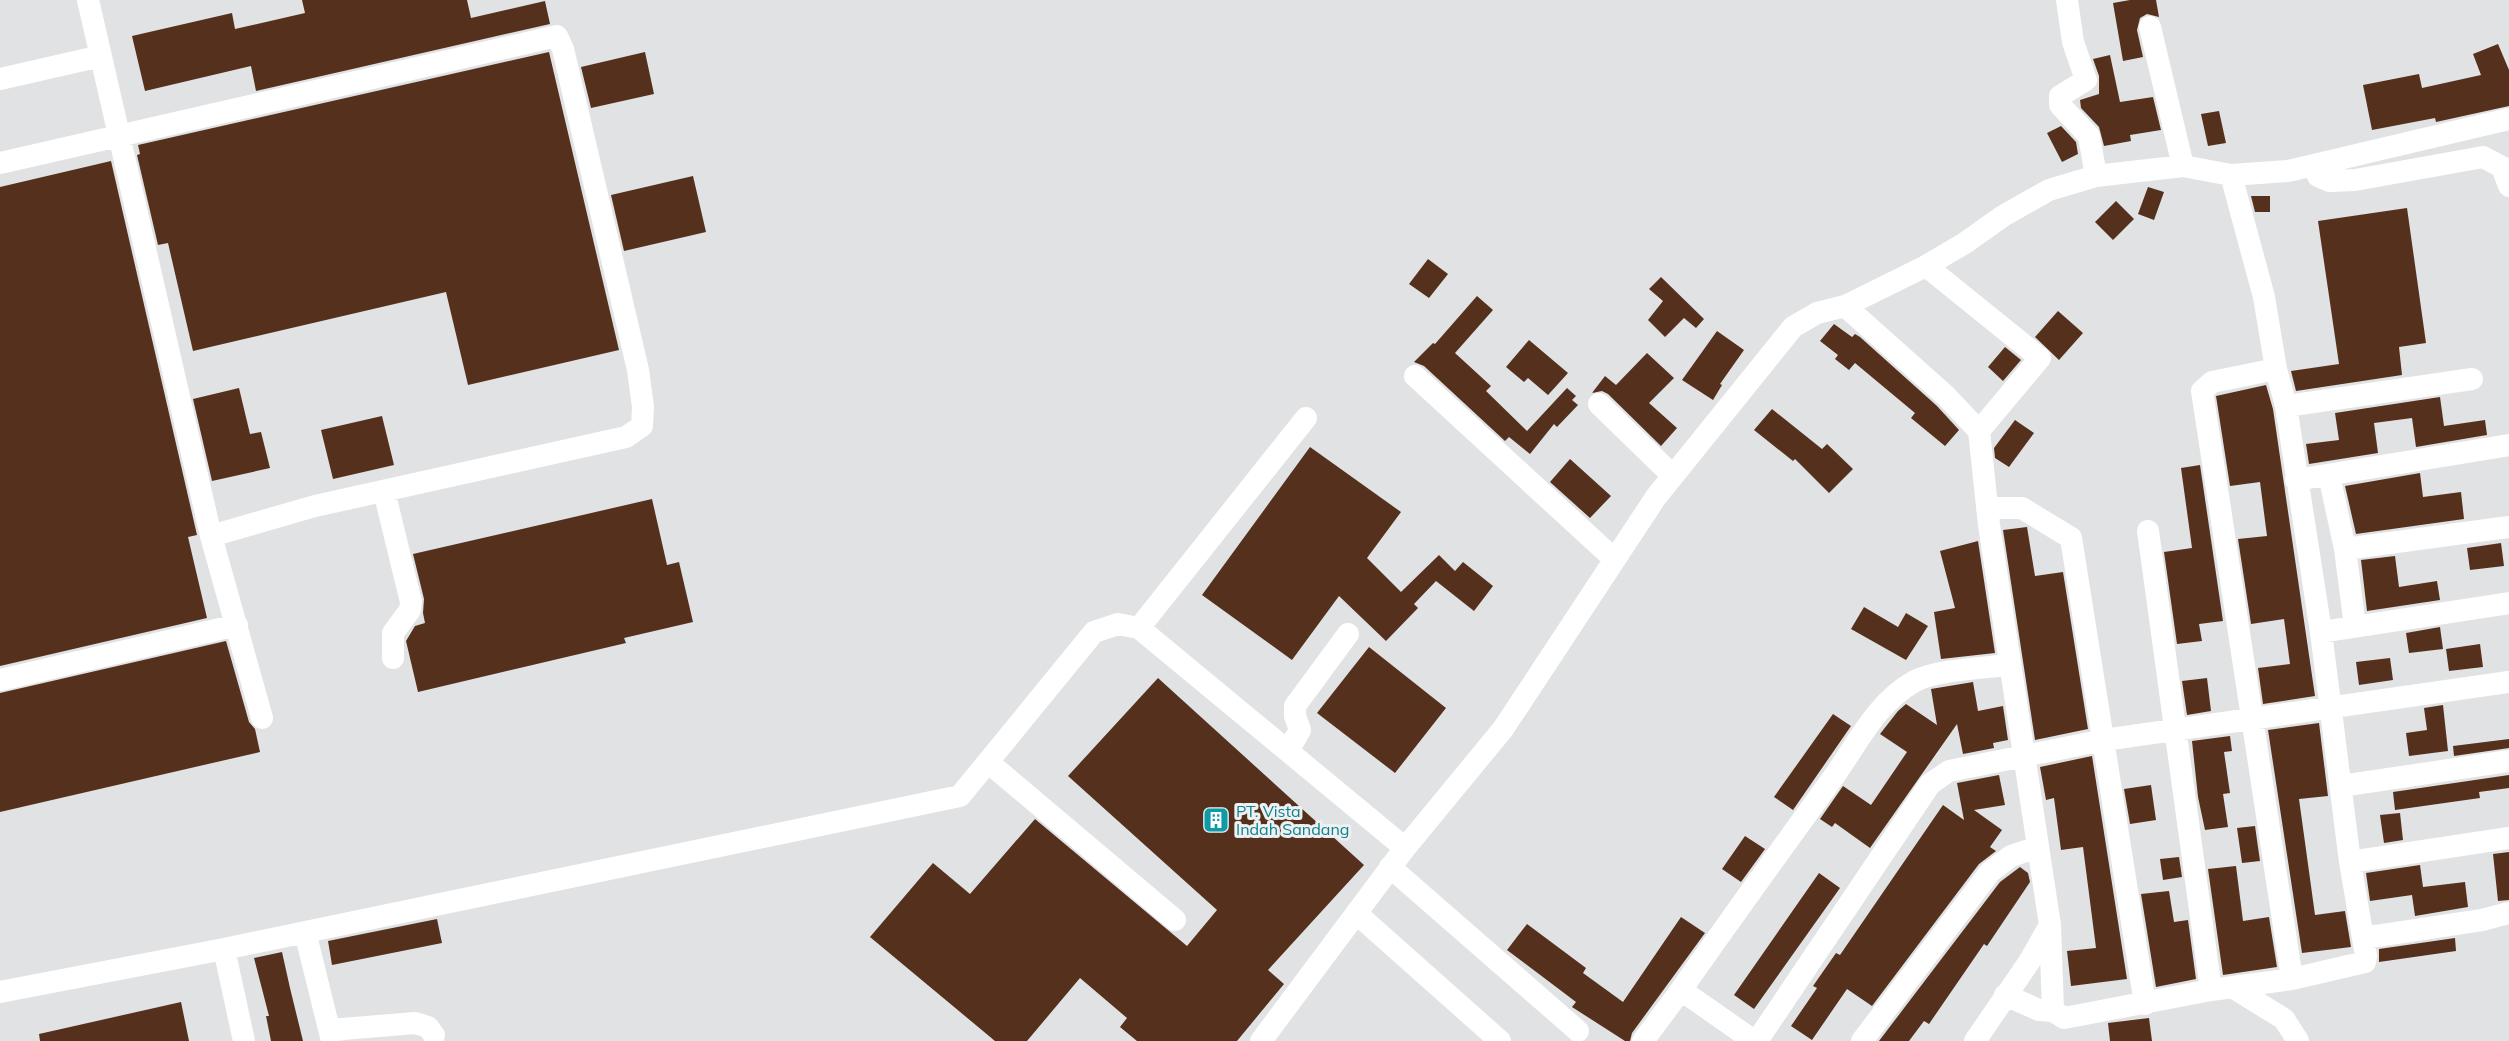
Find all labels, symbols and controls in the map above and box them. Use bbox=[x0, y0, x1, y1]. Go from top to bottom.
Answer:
place label: PT. Vista Indah Sandang bbox=[1236, 801, 1349, 839]
building icon: PT. Vista Indah Sandang bbox=[1201, 805, 1231, 835]

